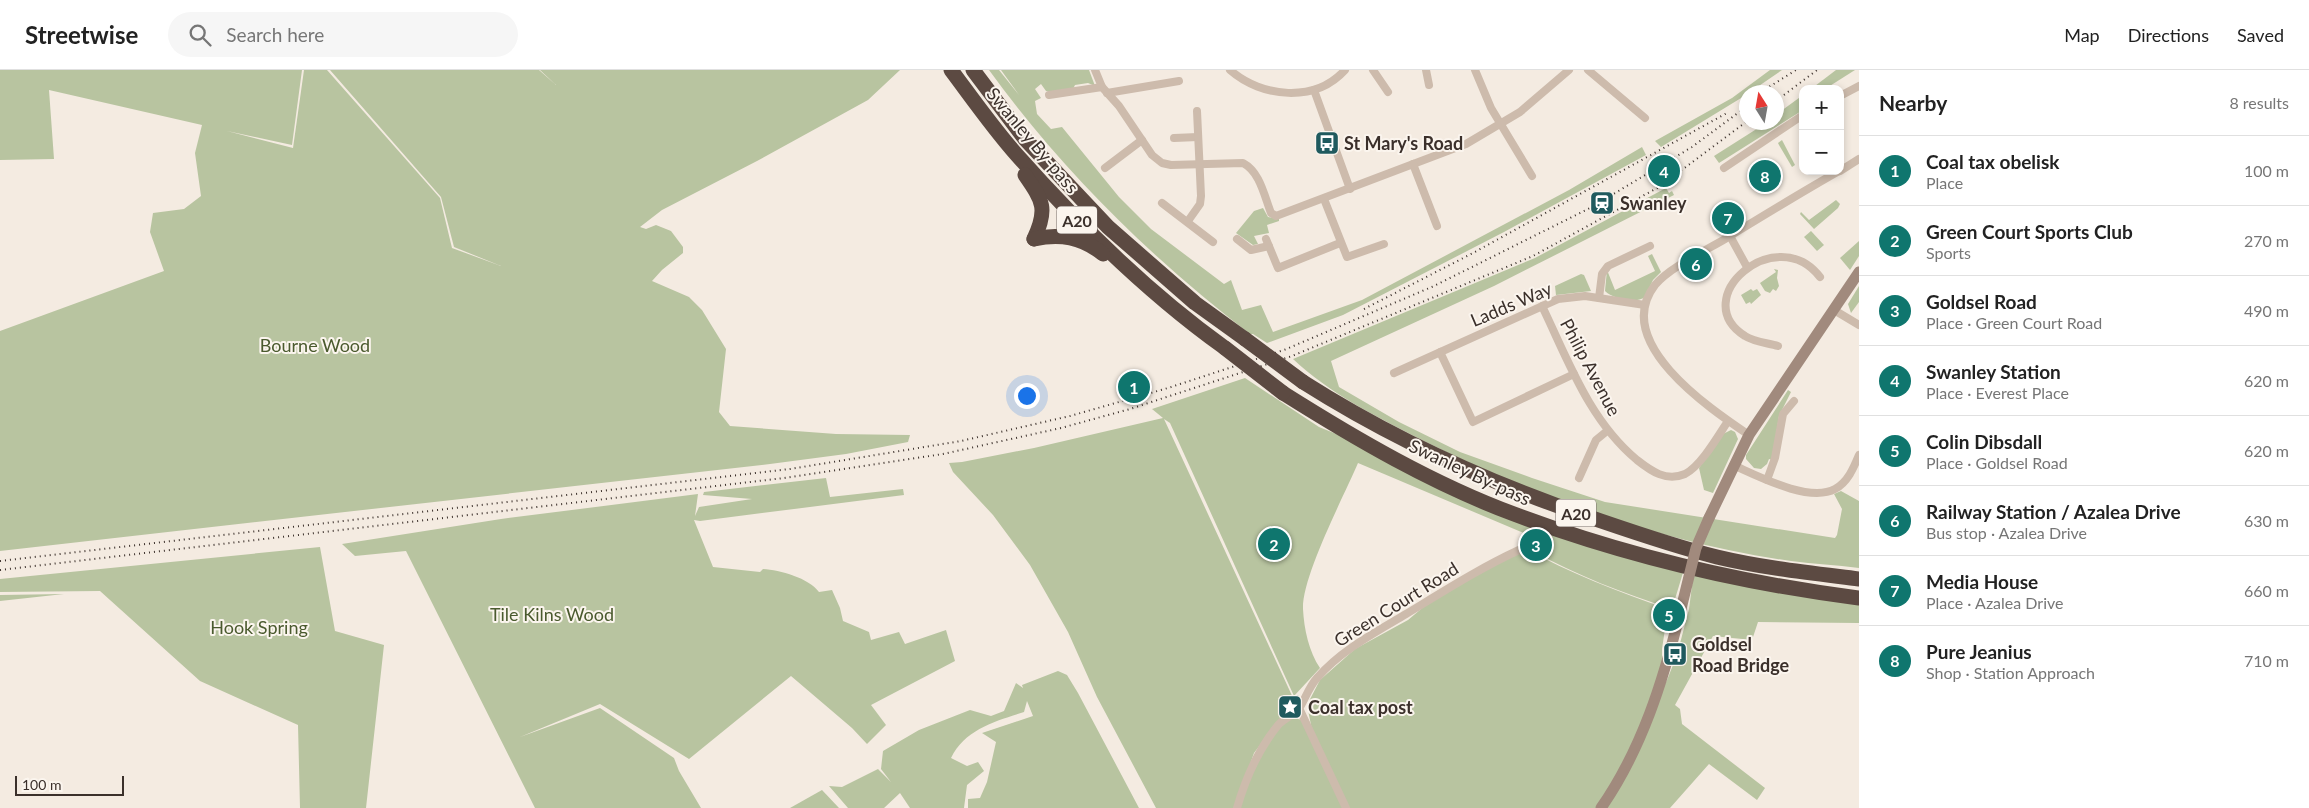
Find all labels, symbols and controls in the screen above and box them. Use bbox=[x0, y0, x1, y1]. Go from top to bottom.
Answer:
search box bbox=[168, 12, 518, 57]
text: Streetwise bbox=[25, 20, 138, 49]
icon: search bbox=[186, 21, 214, 49]
text: Search here bbox=[226, 23, 324, 46]
text: Map bbox=[2064, 24, 2100, 46]
text: Directions bbox=[2128, 24, 2209, 46]
text: Saved bbox=[2237, 24, 2284, 46]
street label: Swanley By-pass bbox=[982, 83, 1084, 198]
north arrow bbox=[1739, 85, 1784, 130]
map controls bbox=[1799, 85, 1844, 175]
button: + bbox=[1799, 85, 1844, 130]
text: Nearby bbox=[1879, 90, 1947, 115]
text: 8 results bbox=[2229, 93, 2289, 112]
bus stop icon: St Mary's Road bbox=[1314, 130, 1340, 156]
button: − bbox=[1799, 130, 1844, 175]
place label: St Mary's Road bbox=[1344, 132, 1463, 154]
text: Coal tax obelisk bbox=[1926, 150, 2059, 173]
pin: 4 bbox=[1648, 152, 1680, 190]
pin: 8 bbox=[1749, 157, 1781, 195]
text: 1 bbox=[1890, 161, 1900, 180]
text: 100 m bbox=[2244, 161, 2289, 180]
text: Place bbox=[1926, 173, 1963, 192]
station icon: Swanley bbox=[1589, 190, 1615, 216]
place label: Swanley bbox=[1620, 192, 1687, 214]
pin: 7 bbox=[1712, 199, 1744, 237]
road number: A20 bbox=[1057, 206, 1097, 234]
text: Green Court Sports Club bbox=[1926, 220, 2133, 243]
text: 2 bbox=[1890, 231, 1900, 250]
text: 270 m bbox=[2244, 231, 2289, 250]
text: Sports bbox=[1926, 243, 1971, 262]
pin: 6 bbox=[1680, 245, 1712, 283]
street label: Ladds Way bbox=[1467, 277, 1556, 331]
text: Goldsel Road bbox=[1926, 290, 2037, 313]
text: 3 bbox=[1890, 301, 1900, 320]
text: 490 m bbox=[2244, 301, 2289, 320]
text: Place · Green Court Road bbox=[1926, 313, 2102, 332]
street label: Philip Avenue bbox=[1556, 314, 1626, 420]
park label: Bourne Wood bbox=[260, 334, 370, 356]
text: Swanley Station bbox=[1926, 360, 2061, 383]
pin: 1 bbox=[1118, 368, 1150, 406]
text: 4 bbox=[1890, 371, 1900, 390]
text: 620 m bbox=[2244, 371, 2289, 390]
your location bbox=[1014, 383, 1040, 409]
text: Place · Everest Place bbox=[1926, 383, 2069, 402]
text: Colin Dibsdall bbox=[1926, 430, 2042, 453]
street label: Swanley By-pass bbox=[1406, 434, 1534, 510]
text: 5 bbox=[1890, 441, 1900, 460]
text: 620 m bbox=[2244, 441, 2289, 460]
text: Place · Goldsel Road bbox=[1926, 453, 2068, 472]
road number: A20 bbox=[1556, 499, 1596, 526]
text: Railway Station / Azalea Drive bbox=[1926, 500, 2181, 523]
text: 6 bbox=[1890, 511, 1900, 530]
text: 630 m bbox=[2244, 511, 2289, 530]
text: Bus stop · Azalea Drive bbox=[1926, 523, 2087, 542]
pin: 2 bbox=[1258, 525, 1290, 563]
pin: 3 bbox=[1520, 526, 1552, 564]
street label: Green Court Road bbox=[1330, 557, 1462, 651]
text: Media House bbox=[1926, 570, 2038, 593]
text: 7 bbox=[1890, 581, 1900, 600]
text: 660 m bbox=[2244, 581, 2289, 600]
text: Place · Azalea Drive bbox=[1926, 593, 2063, 612]
pin: 5 bbox=[1653, 596, 1685, 634]
park label: Tile Kilns Wood bbox=[490, 603, 614, 625]
park label: Hook Spring bbox=[210, 616, 308, 638]
place label: Goldsel Road Bridge bbox=[1692, 633, 1790, 676]
text: Pure Jeanius bbox=[1926, 640, 2032, 663]
bus stop icon: Goldsel Road Bridge bbox=[1662, 641, 1688, 667]
text: 8 bbox=[1890, 651, 1900, 670]
text: 710 m bbox=[2244, 651, 2289, 670]
text: Shop · Station Approach bbox=[1926, 663, 2095, 682]
place icon: Coal tax post bbox=[1277, 694, 1303, 720]
place label: Coal tax post bbox=[1308, 696, 1413, 718]
scale bar bbox=[15, 773, 124, 796]
text: 100 m bbox=[22, 776, 61, 793]

